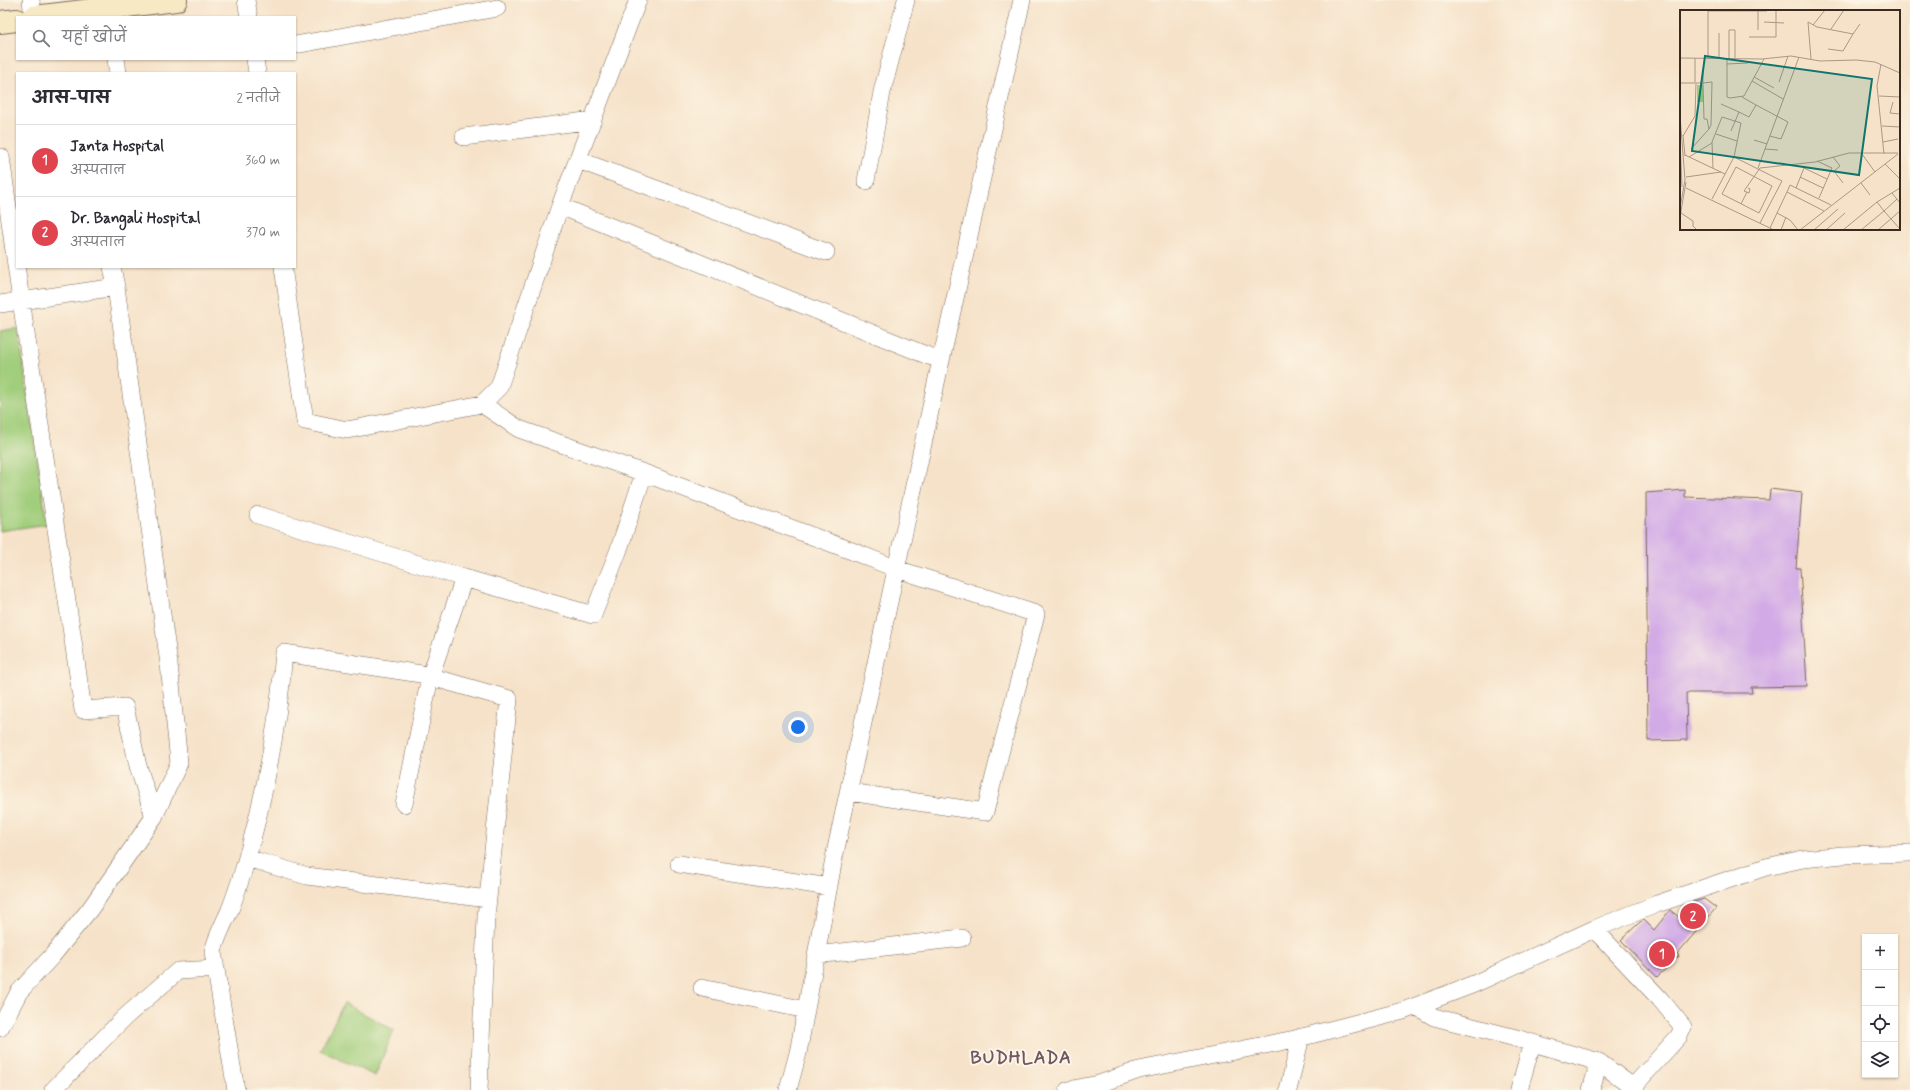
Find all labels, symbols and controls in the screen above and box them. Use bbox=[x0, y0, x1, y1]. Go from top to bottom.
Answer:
inset map bbox=[1680, 10, 1900, 230]
search box bbox=[16, 16, 296, 60]
icon: search bbox=[30, 27, 52, 49]
text: यहाँ खोजें bbox=[62, 28, 127, 48]
text: आस-पास bbox=[32, 87, 110, 109]
text: 2 नतीजे bbox=[236, 90, 280, 107]
text: Janta Hospital bbox=[70, 137, 164, 157]
text: 1 bbox=[42, 152, 48, 169]
text: 360 m bbox=[245, 152, 280, 169]
text: अस्पताल bbox=[70, 162, 125, 179]
text: Dr. Bangali Hospital bbox=[70, 209, 200, 229]
text: 2 bbox=[42, 224, 48, 241]
text: 370 m bbox=[246, 224, 280, 241]
text: अस्पताल bbox=[70, 234, 125, 251]
your location bbox=[788, 717, 808, 737]
pin: 2 bbox=[1680, 901, 1706, 931]
map controls bbox=[1862, 934, 1898, 1078]
button: + bbox=[1862, 934, 1898, 970]
pin: 1 bbox=[1649, 939, 1675, 969]
button: − bbox=[1862, 970, 1898, 1006]
button: locate bbox=[1862, 1006, 1898, 1042]
button: layers bbox=[1862, 1042, 1898, 1078]
district label: BUDHLADA bbox=[970, 1046, 1072, 1070]

